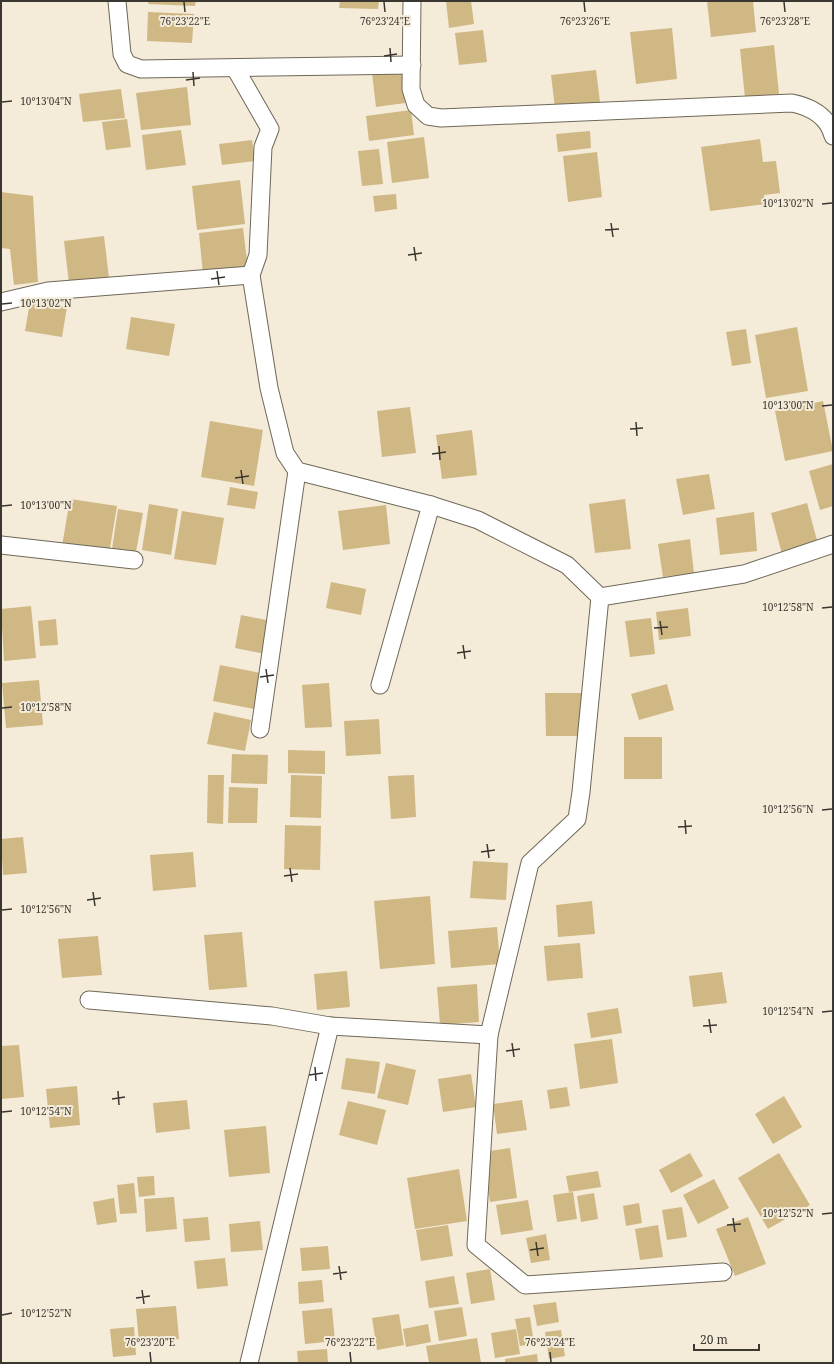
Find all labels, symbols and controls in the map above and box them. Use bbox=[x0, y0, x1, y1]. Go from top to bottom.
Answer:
text: 76°23'22"E bbox=[160, 14, 210, 28]
text: 76°23'24"E bbox=[360, 14, 410, 28]
text: 76°23'26"E bbox=[560, 14, 610, 28]
text: 76°23'28"E bbox=[760, 14, 810, 28]
text: 10°13'04"N bbox=[20, 94, 72, 108]
text: 10°13'02"N bbox=[762, 196, 814, 210]
text: 10°13'02"N bbox=[20, 296, 72, 310]
text: 10°13'00"N bbox=[762, 398, 814, 412]
text: 10°13'00"N bbox=[20, 498, 72, 512]
text: 10°12'58"N bbox=[762, 600, 814, 614]
text: 10°12'58"N bbox=[20, 700, 72, 714]
text: 10°12'56"N bbox=[762, 802, 814, 816]
text: 10°12'56"N bbox=[20, 902, 72, 916]
text: 10°12'54"N bbox=[762, 1004, 814, 1018]
text: 10°12'54"N bbox=[20, 1104, 72, 1118]
text: 10°12'52"N bbox=[762, 1206, 814, 1220]
text: 10°12'52"N bbox=[20, 1306, 72, 1320]
scale bar bbox=[694, 1326, 759, 1352]
text: 20 m bbox=[700, 1331, 728, 1348]
text: 76°23'20"E bbox=[125, 1335, 175, 1349]
text: 76°23'22"E bbox=[325, 1335, 375, 1349]
text: 76°23'24"E bbox=[525, 1335, 575, 1349]

